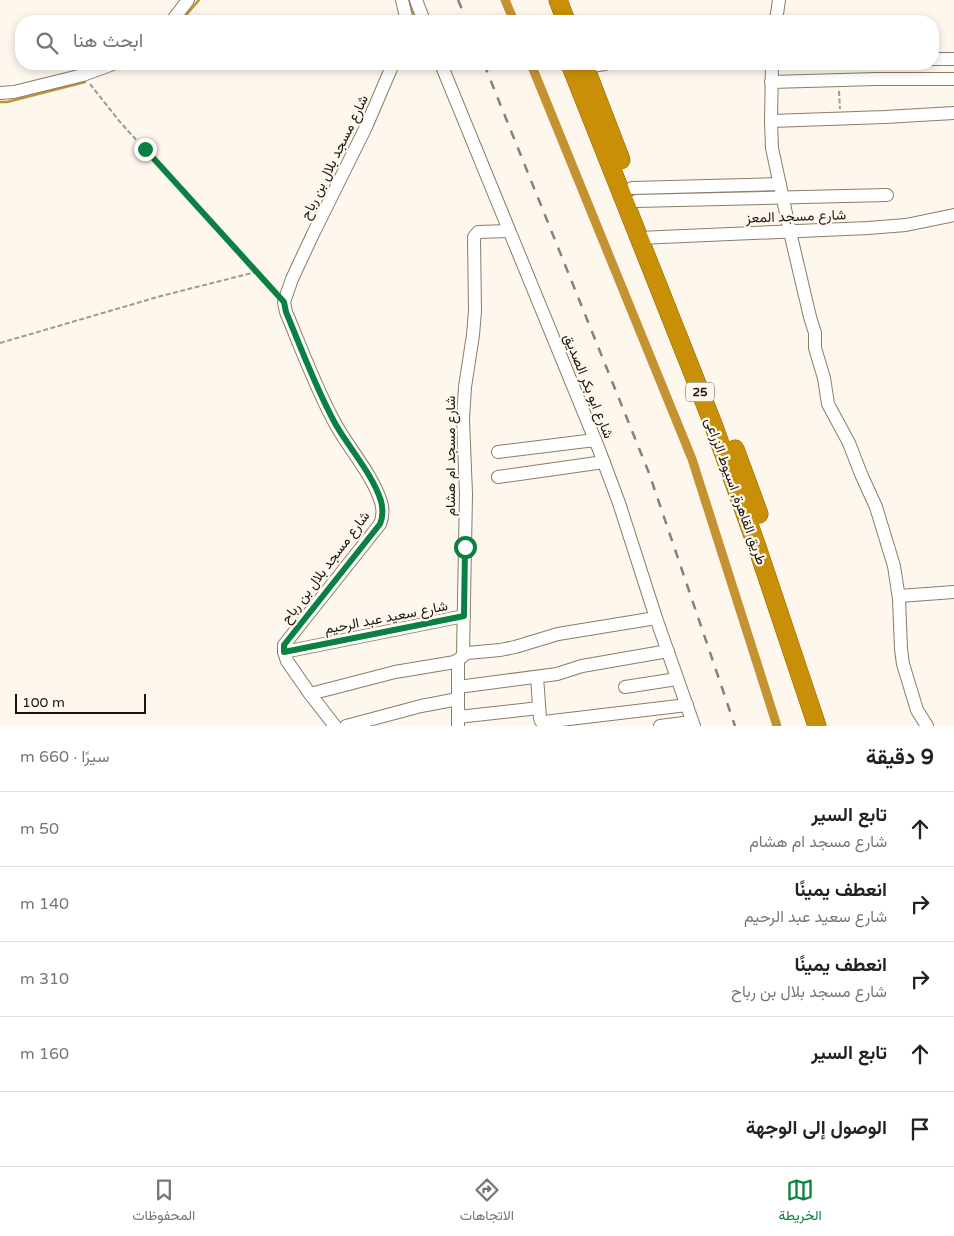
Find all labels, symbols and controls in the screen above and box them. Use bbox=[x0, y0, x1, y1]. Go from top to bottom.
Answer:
search box bbox=[15, 15, 939, 70]
icon: search bbox=[33, 29, 61, 57]
text: ابحث هنا bbox=[73, 30, 143, 52]
street label: شارع مسجد بلال بن رباح bbox=[297, 92, 374, 223]
route end bbox=[134, 138, 157, 161]
street label: شارع مسجد المعز bbox=[745, 206, 847, 229]
street label: شارع ابو بكر الصديق bbox=[558, 331, 617, 442]
road number: 25 bbox=[686, 382, 714, 402]
street label: شارع مسجد ام هشام bbox=[442, 396, 461, 516]
street label: طريق القاهرة, اسيوط الزراعى bbox=[701, 415, 770, 567]
street label: شارع مسجد بلال بن رباح bbox=[278, 508, 375, 628]
route start bbox=[454, 536, 477, 559]
street label: شارع سعيد عبد الرحيم bbox=[323, 597, 450, 640]
scale bar bbox=[15, 691, 146, 714]
text: 100 m bbox=[22, 694, 65, 711]
text: 9 دقيقة bbox=[866, 745, 934, 770]
text: سيرًا · 660 m bbox=[20, 747, 109, 767]
text: تابع السير bbox=[811, 804, 887, 826]
icon: ahead bbox=[906, 815, 934, 843]
text: 50 m bbox=[20, 819, 59, 839]
text: شارع مسجد ام هشام bbox=[749, 832, 887, 852]
text: انعطف يمينًا bbox=[794, 879, 887, 901]
icon: right bbox=[906, 890, 934, 918]
text: 140 m bbox=[20, 894, 69, 914]
text: شارع سعيد عبد الرحيم bbox=[744, 907, 887, 927]
text: انعطف يمينًا bbox=[794, 954, 887, 976]
icon: right bbox=[906, 965, 934, 993]
text: 310 m bbox=[20, 969, 69, 989]
text: شارع مسجد بلال بن رباح bbox=[731, 982, 887, 1002]
icon: ahead bbox=[906, 1040, 934, 1068]
text: تابع السير bbox=[811, 1042, 887, 1064]
text: 160 m bbox=[20, 1044, 69, 1064]
icon: arrive bbox=[906, 1115, 934, 1143]
text: الوصول إلى الوجهة bbox=[746, 1117, 887, 1139]
tab: المحفوظات bbox=[132, 1176, 195, 1228]
tab: الاتجاهات bbox=[460, 1176, 514, 1228]
tab: الخريطة bbox=[778, 1176, 822, 1228]

